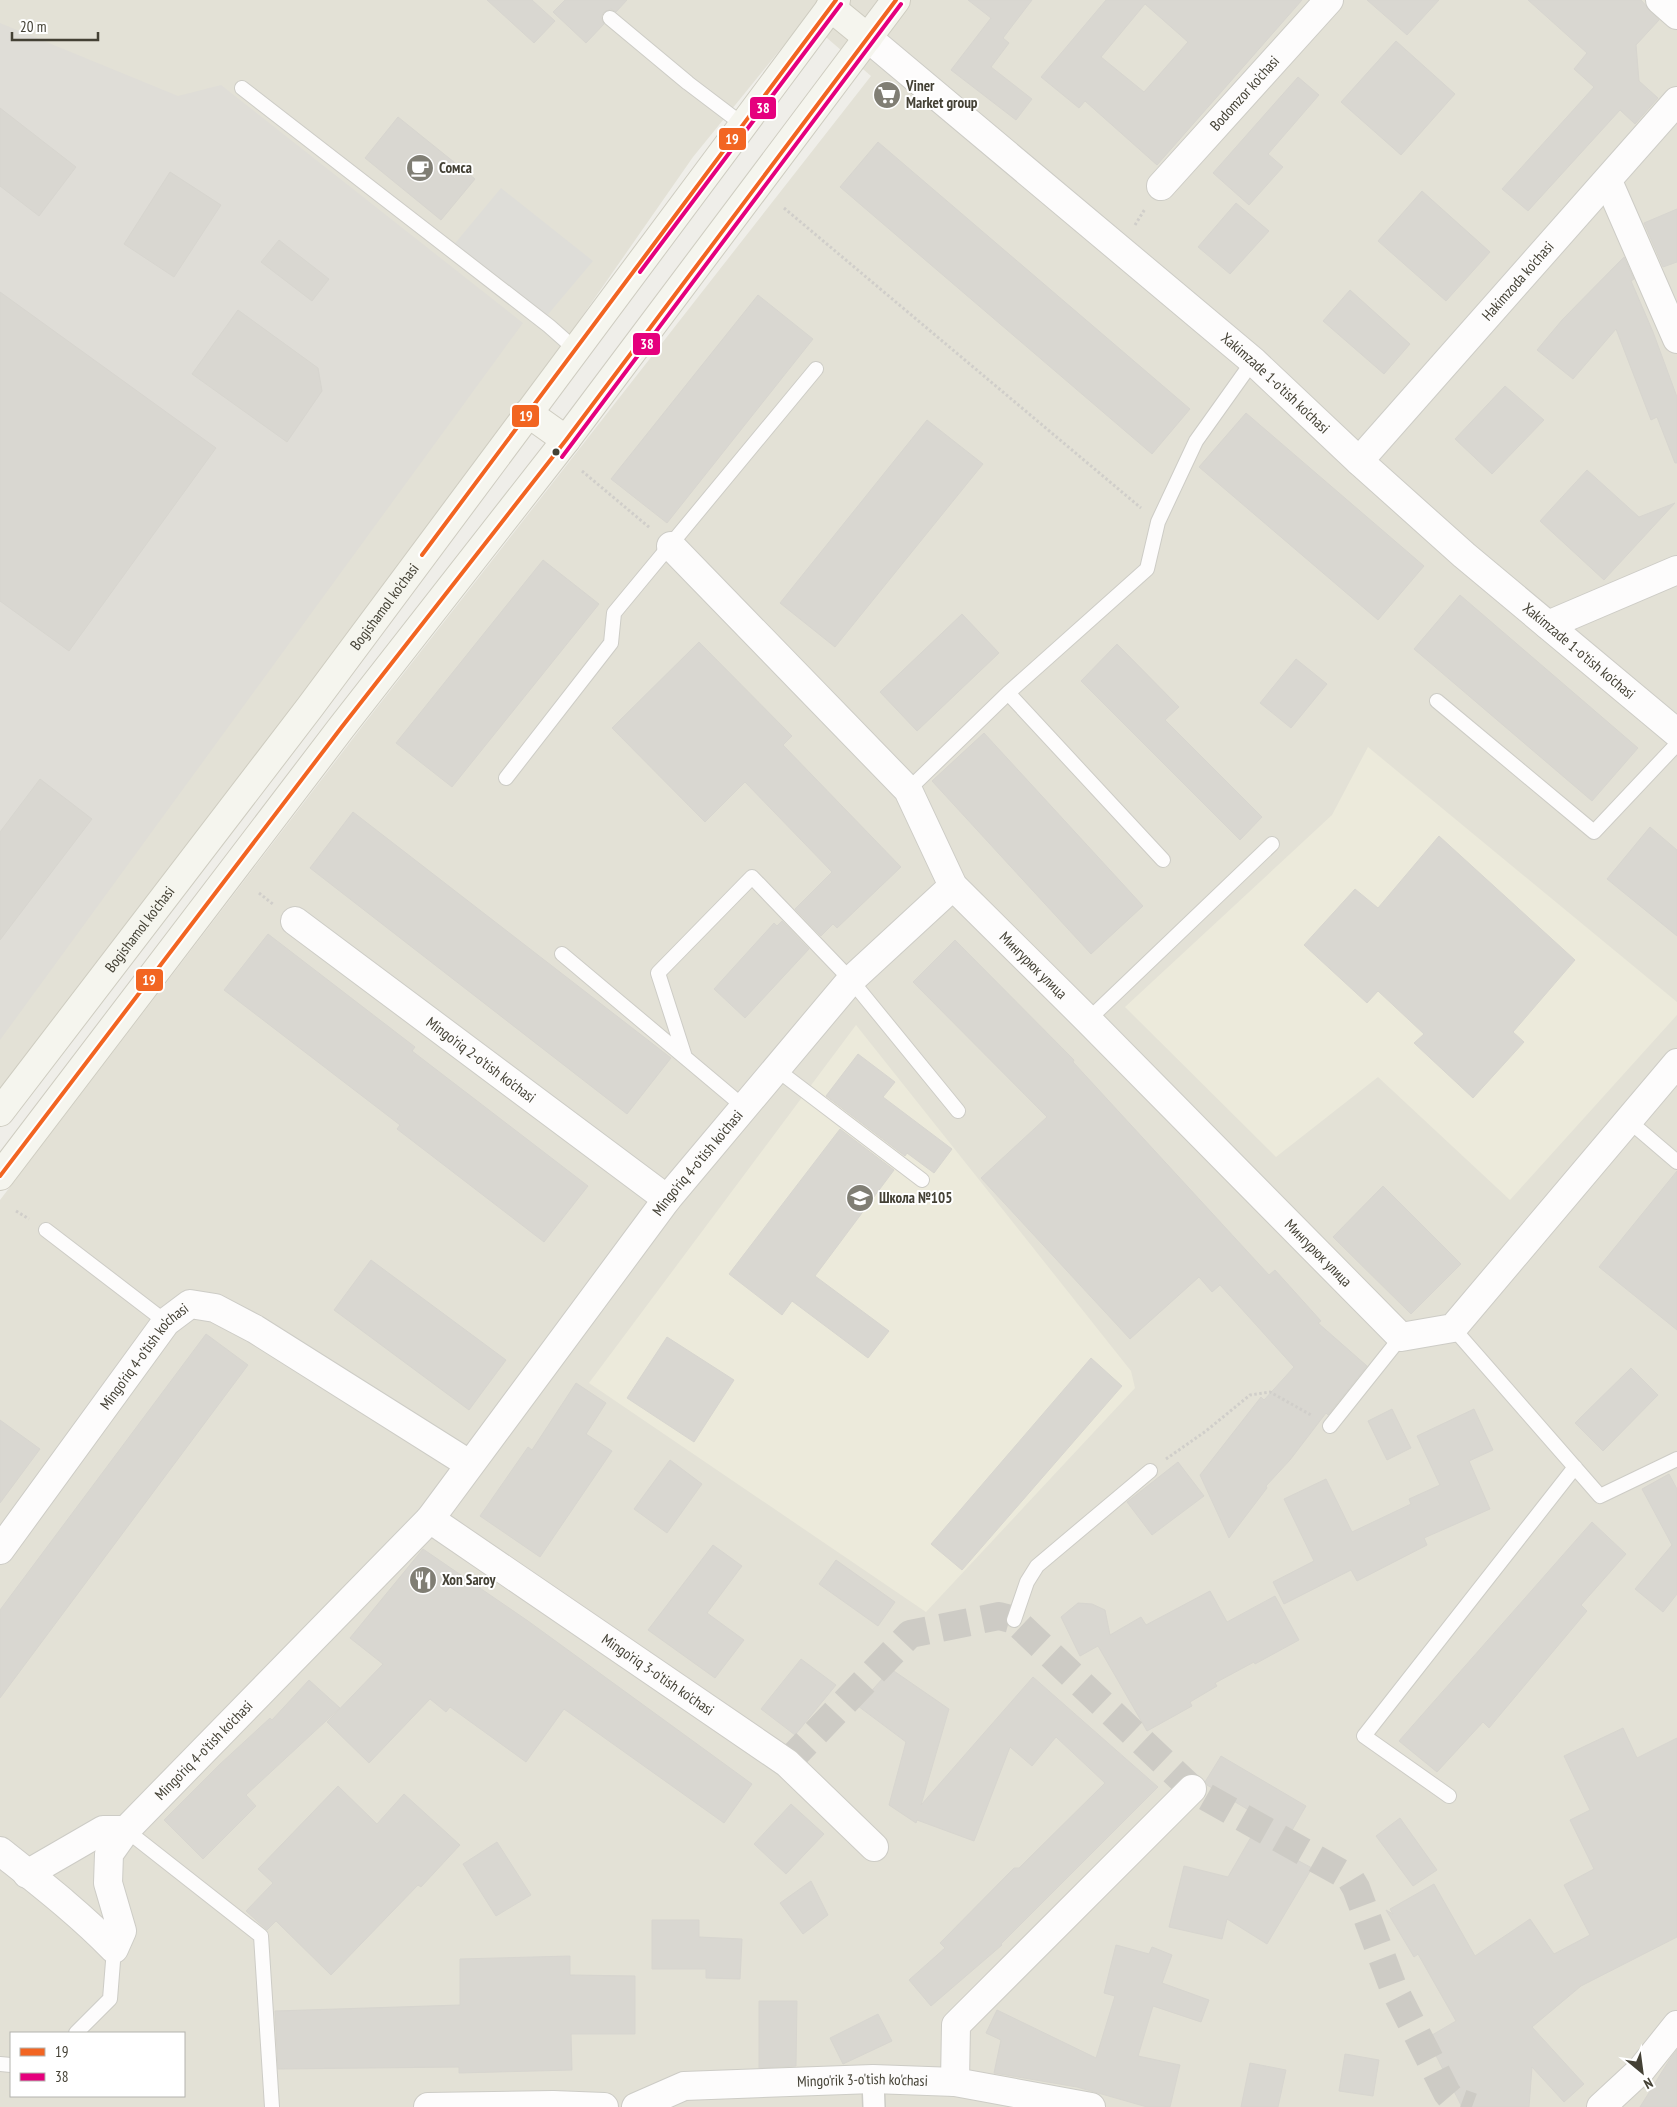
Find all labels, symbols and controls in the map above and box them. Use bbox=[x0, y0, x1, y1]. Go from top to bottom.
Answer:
scale bar bbox=[12, 10, 99, 42]
text: 20 m bbox=[20, 17, 46, 36]
street label: Bodomzor ko'chasi bbox=[1206, 51, 1283, 134]
place label: Viner Market group bbox=[905, 76, 978, 112]
supermarket icon: Viner Market group bbox=[872, 80, 902, 110]
line badge: 38 bbox=[749, 96, 777, 120]
text: 38 bbox=[756, 99, 770, 117]
line badge: 19 bbox=[718, 127, 747, 151]
text: 19 bbox=[725, 130, 739, 148]
cafe icon: Сомса bbox=[405, 153, 435, 183]
place label: Сомса bbox=[439, 158, 472, 177]
street label: Hakimzoda ko'chasi bbox=[1477, 237, 1558, 324]
street label: Xakimzade 1-o'tish ko'chasi bbox=[1217, 328, 1334, 437]
line badge: 38 bbox=[632, 332, 661, 356]
text: 38 bbox=[640, 335, 654, 353]
line badge: 19 bbox=[511, 404, 540, 428]
text: 19 bbox=[519, 407, 533, 425]
unlabelled marker bbox=[551, 447, 561, 457]
street label: Bogishamol ko'chasi bbox=[346, 559, 423, 654]
street label: Xakimzade 1-o'tish ko'chasi bbox=[1519, 598, 1639, 703]
street label: Bogishamol ko'chasi bbox=[100, 882, 178, 976]
street label: Мингурюк улица bbox=[996, 927, 1071, 1003]
line badge: 19 bbox=[135, 968, 164, 992]
text: 19 bbox=[142, 971, 156, 989]
street label: Mingo'riq 2-o'tish ko'chasi bbox=[423, 1012, 540, 1107]
street label: Mingo'riq 4-o'tish ko'chasi bbox=[648, 1106, 747, 1219]
school or university icon: Школа №105 bbox=[845, 1183, 875, 1213]
place label: Школа №105 bbox=[879, 1188, 952, 1207]
street label: Мингурюк улица bbox=[1281, 1215, 1356, 1291]
street label: Mingo'riq 4-o'tish ko'chasi bbox=[96, 1298, 192, 1413]
restaurant icon: Xon Saroy bbox=[408, 1565, 438, 1595]
place label: Xon Saroy bbox=[442, 1570, 497, 1589]
street label: Mingo'riq 3-o'tish ko'chasi bbox=[598, 1629, 718, 1719]
street label: Mingo'riq 4-o'tish ko'chasi bbox=[151, 1696, 256, 1804]
legend bbox=[10, 2032, 185, 2097]
text: 19 bbox=[55, 2042, 69, 2061]
north arrow bbox=[1617, 2047, 1667, 2097]
text: 38 bbox=[55, 2067, 69, 2086]
street label: Mingo'rik 3-o'tish ko'chasi bbox=[797, 2069, 928, 2091]
text: N bbox=[1641, 2074, 1656, 2093]

